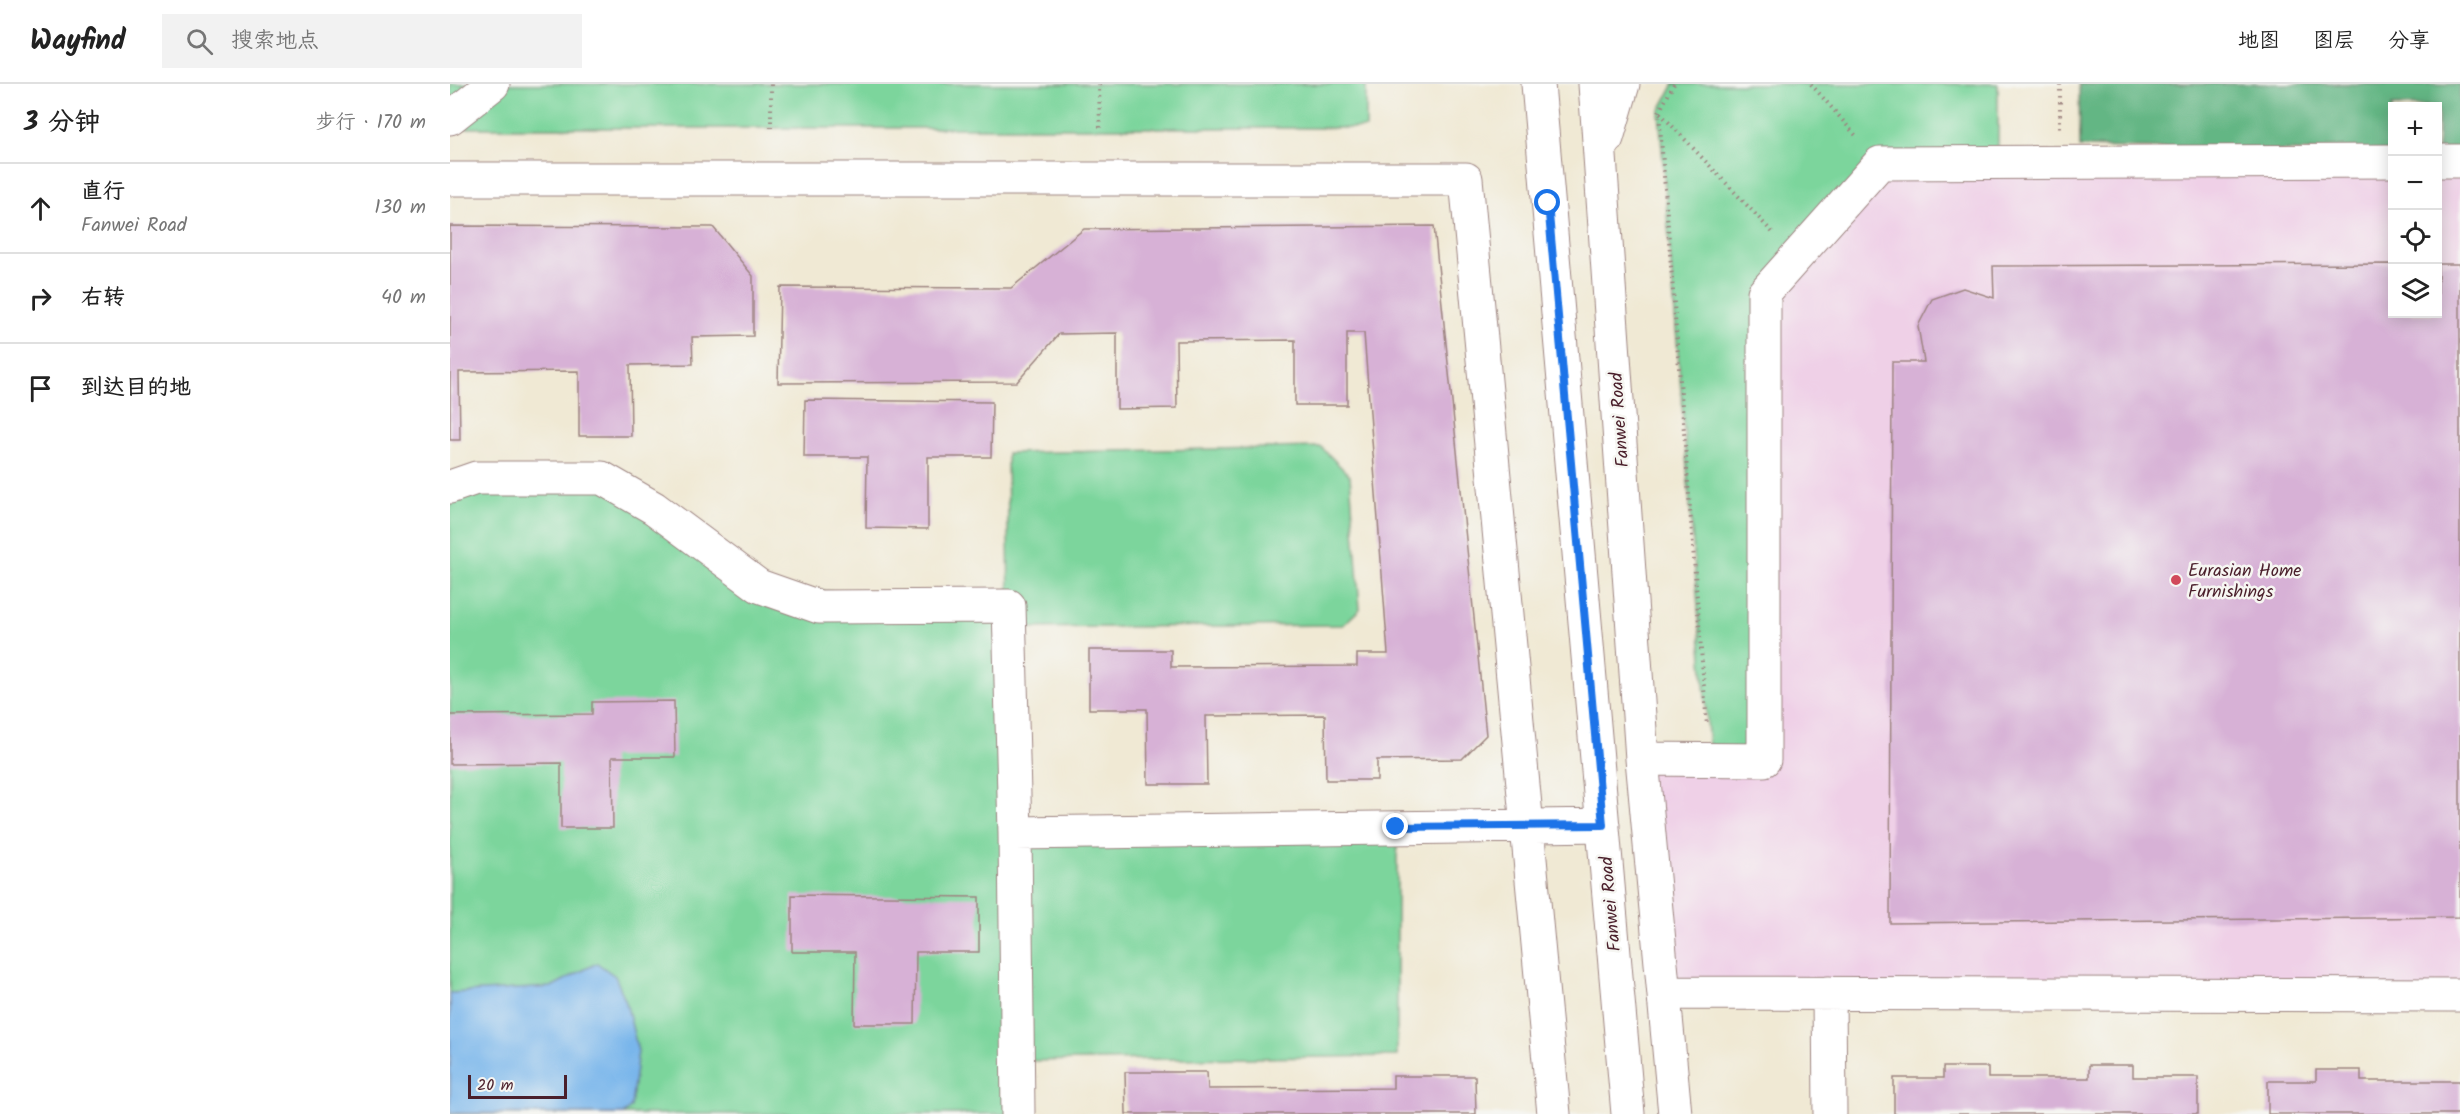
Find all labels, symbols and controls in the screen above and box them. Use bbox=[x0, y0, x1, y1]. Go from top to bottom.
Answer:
search box bbox=[162, 14, 582, 68]
text: Wayfind bbox=[30, 19, 126, 64]
text: 搜索地点 bbox=[231, 24, 319, 59]
icon: search bbox=[183, 25, 216, 58]
text: 地图 bbox=[2238, 25, 2280, 58]
text: 图层 bbox=[2313, 25, 2355, 58]
text: 分享 bbox=[2388, 25, 2430, 58]
text: 3 分钟 bbox=[24, 102, 100, 144]
map controls bbox=[2388, 102, 2442, 318]
button: + bbox=[2388, 102, 2442, 156]
text: 步行 · 170 m bbox=[316, 107, 426, 139]
button: − bbox=[2388, 156, 2442, 210]
text: 直行 bbox=[81, 175, 125, 210]
route start bbox=[1534, 189, 1560, 215]
icon: ahead bbox=[24, 192, 57, 225]
text: 130 m bbox=[374, 192, 426, 224]
text: Fanwei Road bbox=[81, 210, 187, 242]
button: locate bbox=[2388, 210, 2442, 264]
button: layers bbox=[2388, 264, 2442, 318]
text: 右转 bbox=[81, 281, 125, 316]
icon: right bbox=[24, 282, 57, 315]
text: 40 m bbox=[381, 282, 426, 314]
street label: Fanwei Road bbox=[1603, 370, 1638, 468]
text: 到达目的地 bbox=[81, 371, 191, 406]
icon: arrive bbox=[24, 372, 57, 405]
place label: Eurasian Home Furnishings bbox=[2188, 557, 2301, 607]
marker: Eurasian Home Furnishings bbox=[2169, 573, 2183, 587]
route end bbox=[1382, 813, 1408, 839]
street label: Fanwei Road bbox=[1593, 854, 1630, 953]
scale bar bbox=[468, 1072, 567, 1100]
text: 20 m bbox=[477, 1073, 513, 1098]

